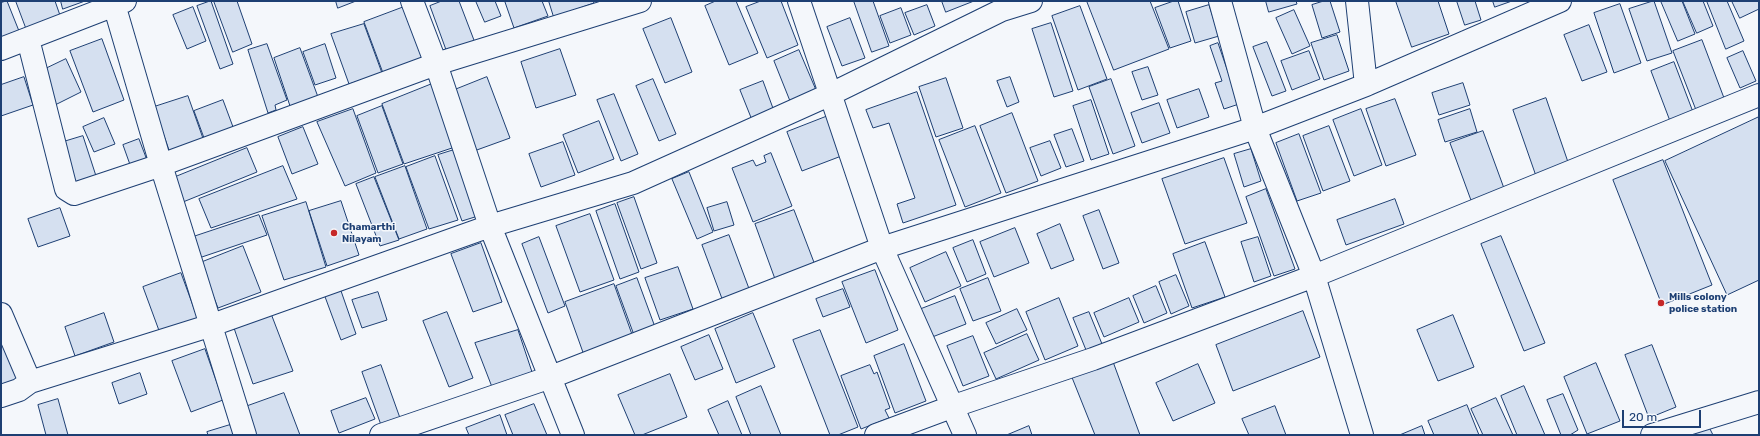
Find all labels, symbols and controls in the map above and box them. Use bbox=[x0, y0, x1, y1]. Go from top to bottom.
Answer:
place label: Chamarthi Nilayam bbox=[342, 221, 395, 244]
marker: Chamarthi Nilayam bbox=[329, 228, 339, 238]
place label: Mills colony police station bbox=[1669, 291, 1737, 314]
marker: Mills colony police station bbox=[1656, 298, 1666, 308]
scale bar bbox=[1624, 402, 1703, 428]
text: 20 m bbox=[1629, 410, 1657, 424]

